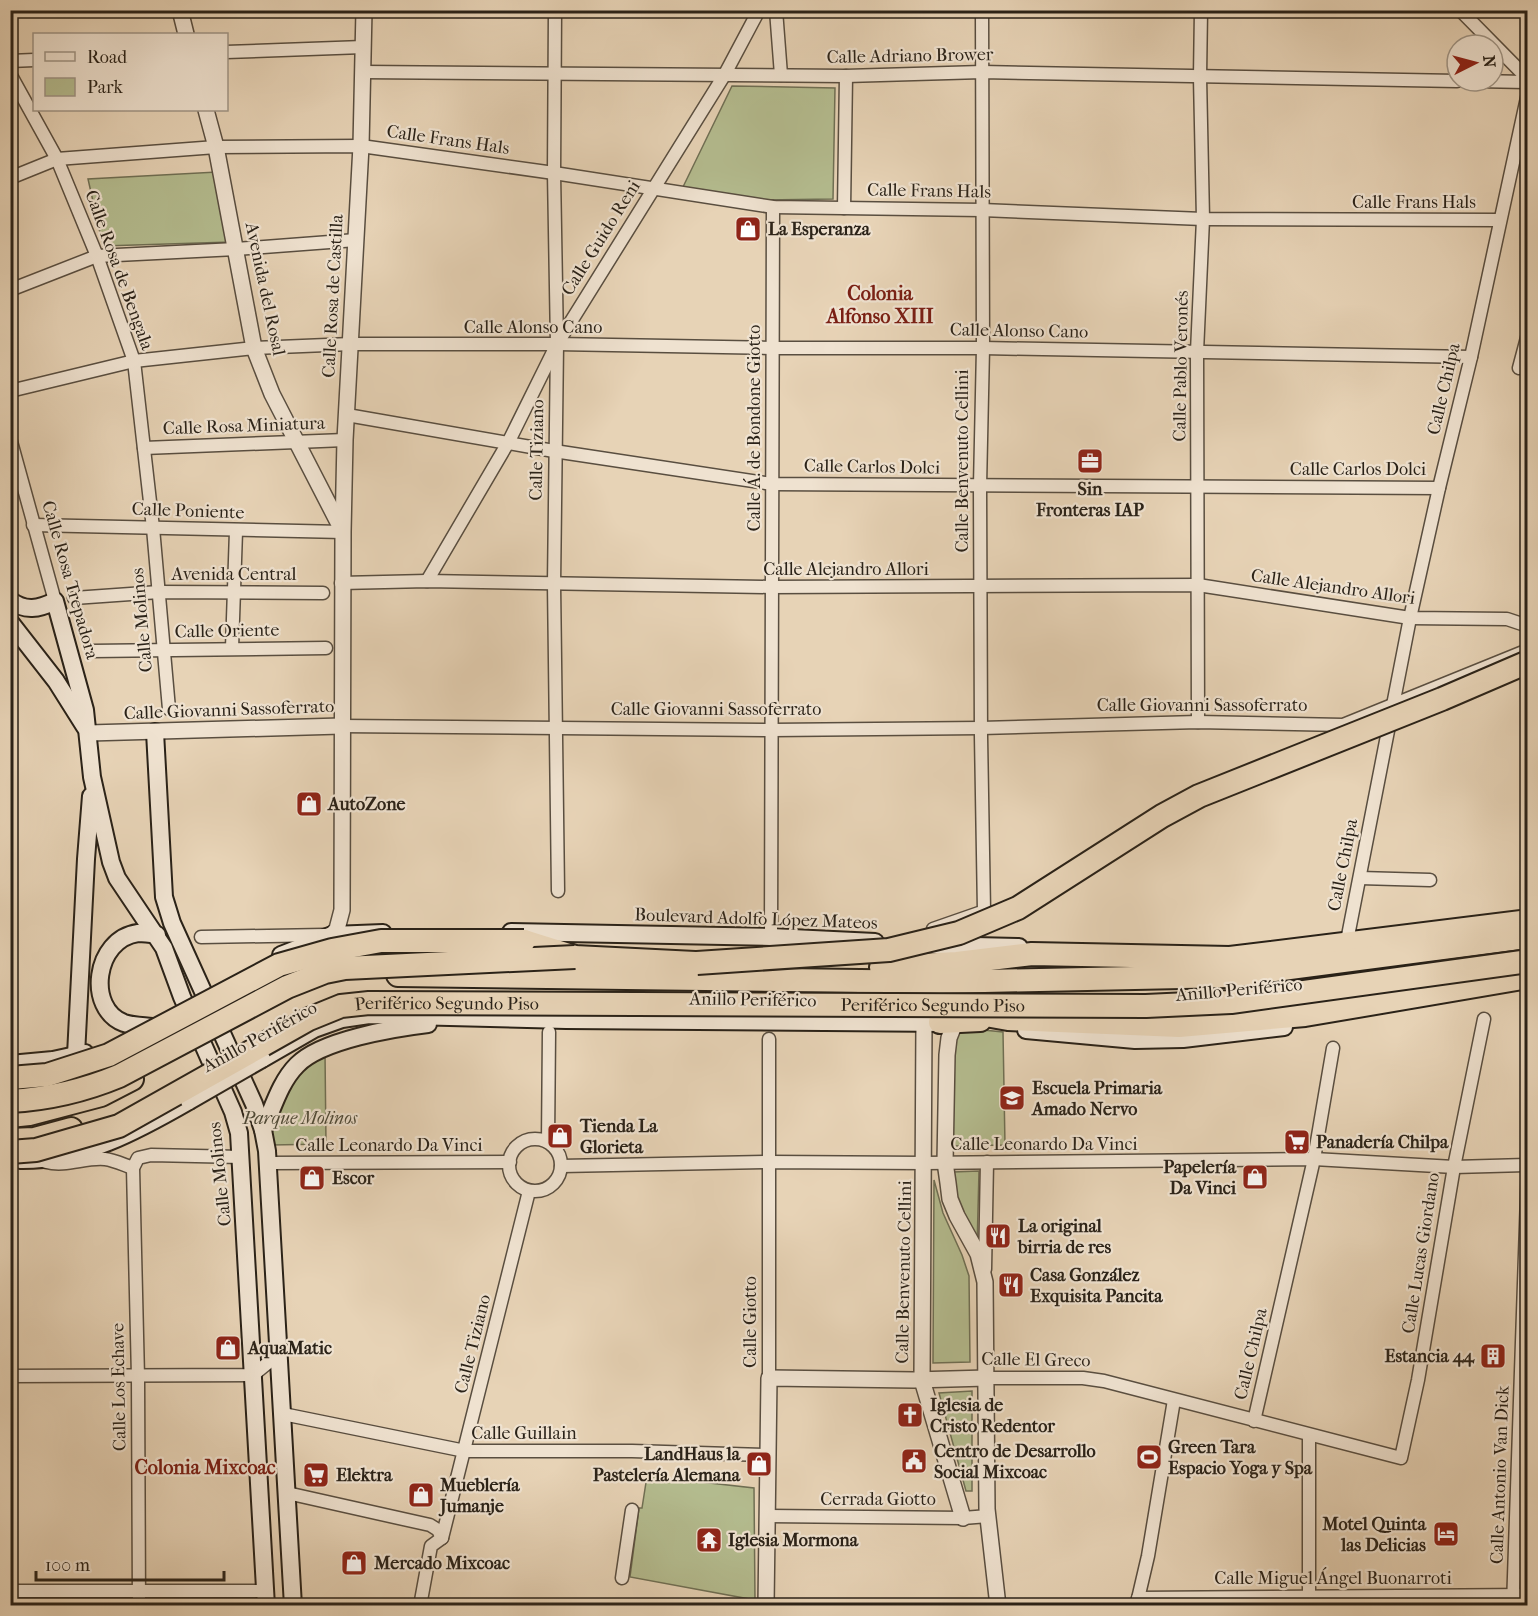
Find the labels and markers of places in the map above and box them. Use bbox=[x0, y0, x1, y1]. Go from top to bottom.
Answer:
shop icon: La Esperanza bbox=[733, 214, 763, 244]
place label: La Esperanza bbox=[768, 219, 871, 240]
office icon: Sin Fronteras IAP bbox=[1075, 446, 1105, 476]
place label: Sin Fronteras IAP bbox=[1035, 479, 1144, 521]
shop icon: AutoZone bbox=[294, 789, 324, 819]
place label: AutoZone bbox=[327, 794, 405, 815]
place label: Escuela Primaria Amado Nervo bbox=[1031, 1078, 1163, 1120]
school or university icon: Escuela Primaria Amado Nervo bbox=[997, 1083, 1027, 1113]
place label: Tienda La Glorieta bbox=[579, 1116, 658, 1158]
shop icon: Tienda La Glorieta bbox=[545, 1121, 575, 1151]
supermarket icon: Panadería Chilpa bbox=[1282, 1127, 1312, 1157]
place label: Panadería Chilpa bbox=[1316, 1132, 1449, 1153]
place label: Papelería Da Vinci bbox=[1163, 1157, 1237, 1199]
shop icon: Papelería Da Vinci bbox=[1240, 1162, 1270, 1192]
shop icon: Escor bbox=[297, 1163, 327, 1193]
place label: Escor bbox=[332, 1168, 375, 1189]
place label: La original birria de res bbox=[1017, 1216, 1111, 1258]
restaurant icon: La original birria de res bbox=[983, 1221, 1013, 1251]
place label: Casa González Exquisita Pancita bbox=[1030, 1265, 1163, 1307]
restaurant icon: Casa González Exquisita Pancita bbox=[996, 1270, 1026, 1300]
shop icon: AquaMatic bbox=[213, 1333, 243, 1363]
place label: AquaMatic bbox=[247, 1338, 332, 1359]
building icon: Estancia 44 bbox=[1478, 1341, 1508, 1371]
place label: Estancia 44 bbox=[1384, 1346, 1475, 1367]
place label: Iglesia de Cristo Redentor bbox=[930, 1395, 1055, 1437]
church icon: Iglesia de Cristo Redentor bbox=[895, 1400, 925, 1430]
place label: Green Tara Espacio Yoga y Spa bbox=[1168, 1437, 1313, 1479]
place label: Centro de Desarrollo Social Mixcoac bbox=[934, 1441, 1096, 1483]
sports icon: Green Tara Espacio Yoga y Spa bbox=[1134, 1442, 1164, 1472]
place label: LandHaus la Pastelería Alemana bbox=[593, 1444, 741, 1486]
public building icon: Centro de Desarrollo Social Mixcoac bbox=[899, 1446, 929, 1476]
shop icon: LandHaus la Pastelería Alemana bbox=[744, 1449, 774, 1479]
supermarket icon: Elektra bbox=[301, 1460, 331, 1490]
place label: Elektra bbox=[336, 1465, 393, 1486]
place label: Mueblería Jumanje bbox=[438, 1475, 520, 1517]
shop icon: Mueblería Jumanje bbox=[406, 1480, 436, 1510]
place label: Motel Quinta las Delicias bbox=[1321, 1514, 1427, 1556]
hotel icon: Motel Quinta las Delicias bbox=[1431, 1519, 1461, 1549]
temple icon: Iglesia Mormona bbox=[694, 1525, 724, 1555]
place label: Iglesia Mormona bbox=[728, 1530, 859, 1551]
shop icon: Mercado Mixcoac bbox=[339, 1548, 369, 1578]
place label: Mercado Mixcoac bbox=[373, 1553, 510, 1574]

